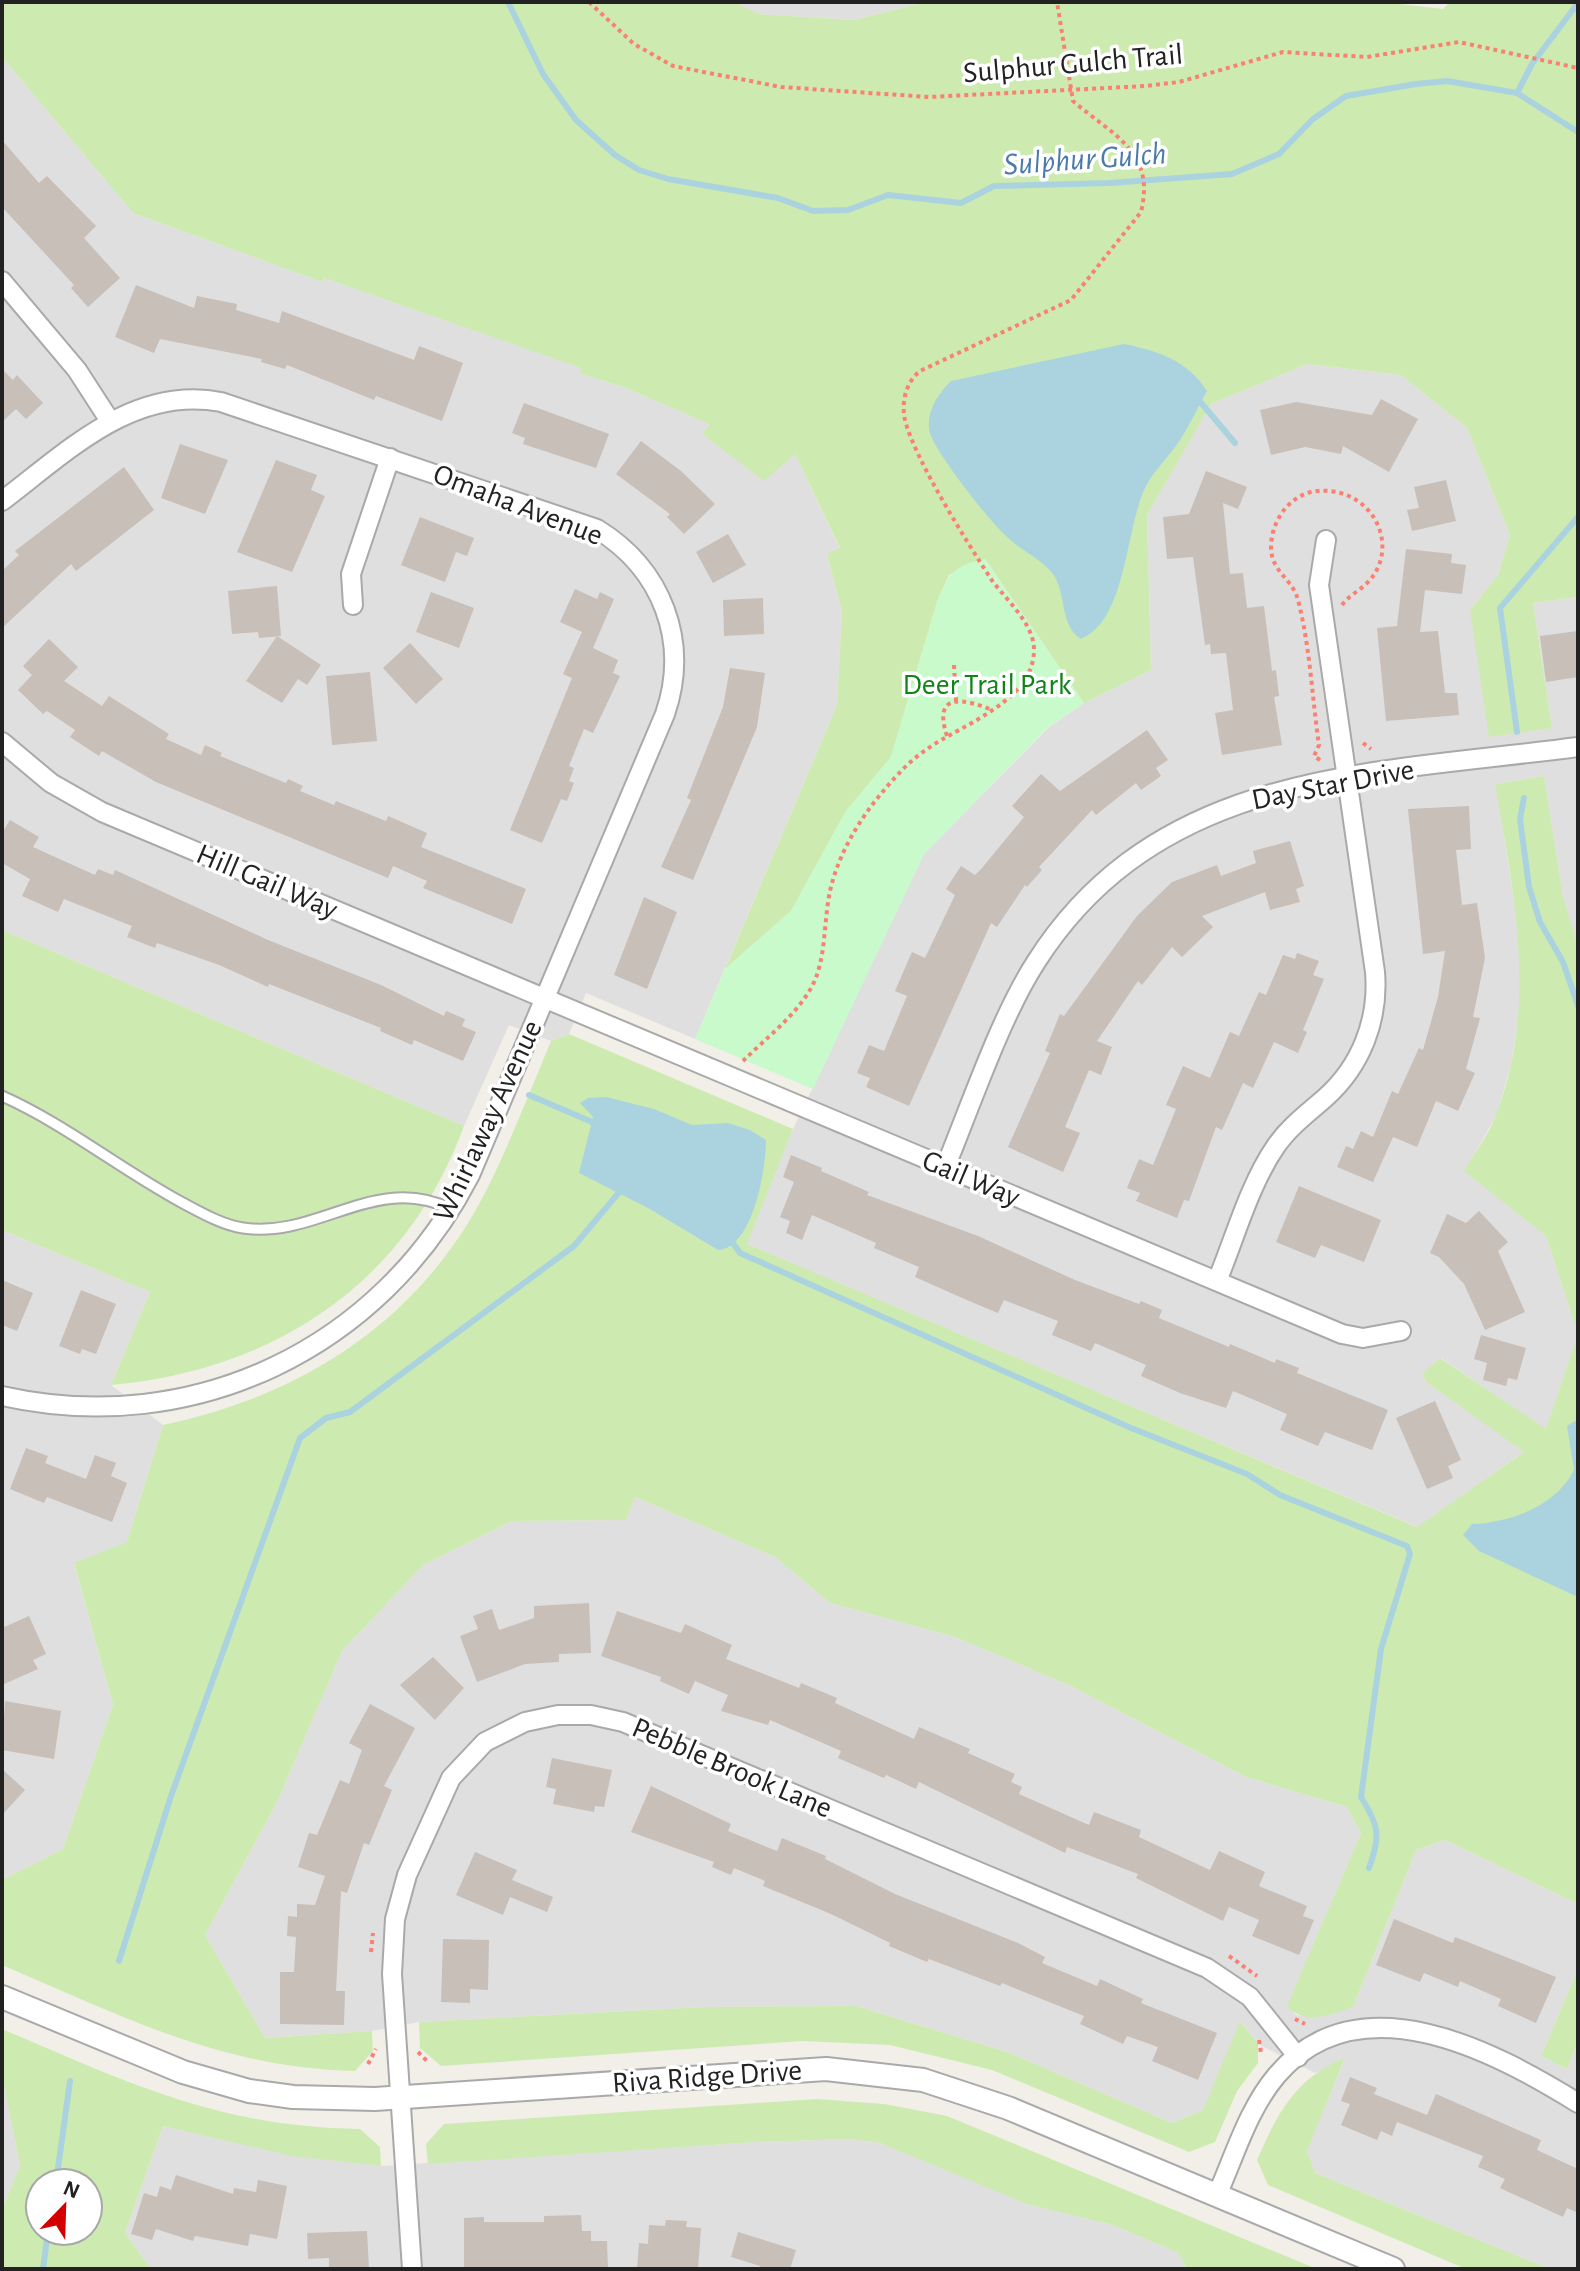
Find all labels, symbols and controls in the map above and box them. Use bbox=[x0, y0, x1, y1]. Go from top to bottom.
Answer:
street label: Sulphur Gulch Trail bbox=[962, 39, 1184, 89]
water label: Sulphur Gulch bbox=[1003, 137, 1168, 182]
street label: Omaha Avenue bbox=[429, 459, 607, 551]
park label: Deer Trail Park bbox=[902, 670, 1072, 700]
street label: Day Star Drive bbox=[1249, 755, 1417, 815]
street label: Hill Gail Way bbox=[192, 839, 342, 925]
street label: Whirlaway Avenue bbox=[428, 1016, 548, 1226]
street label: Gail Way bbox=[918, 1145, 1024, 1213]
street label: Pebble Brook Lane bbox=[628, 1712, 836, 1824]
street label: Riva Ridge Drive bbox=[611, 2055, 803, 2099]
north arrow bbox=[24, 2167, 104, 2247]
text: N bbox=[60, 2176, 83, 2203]

